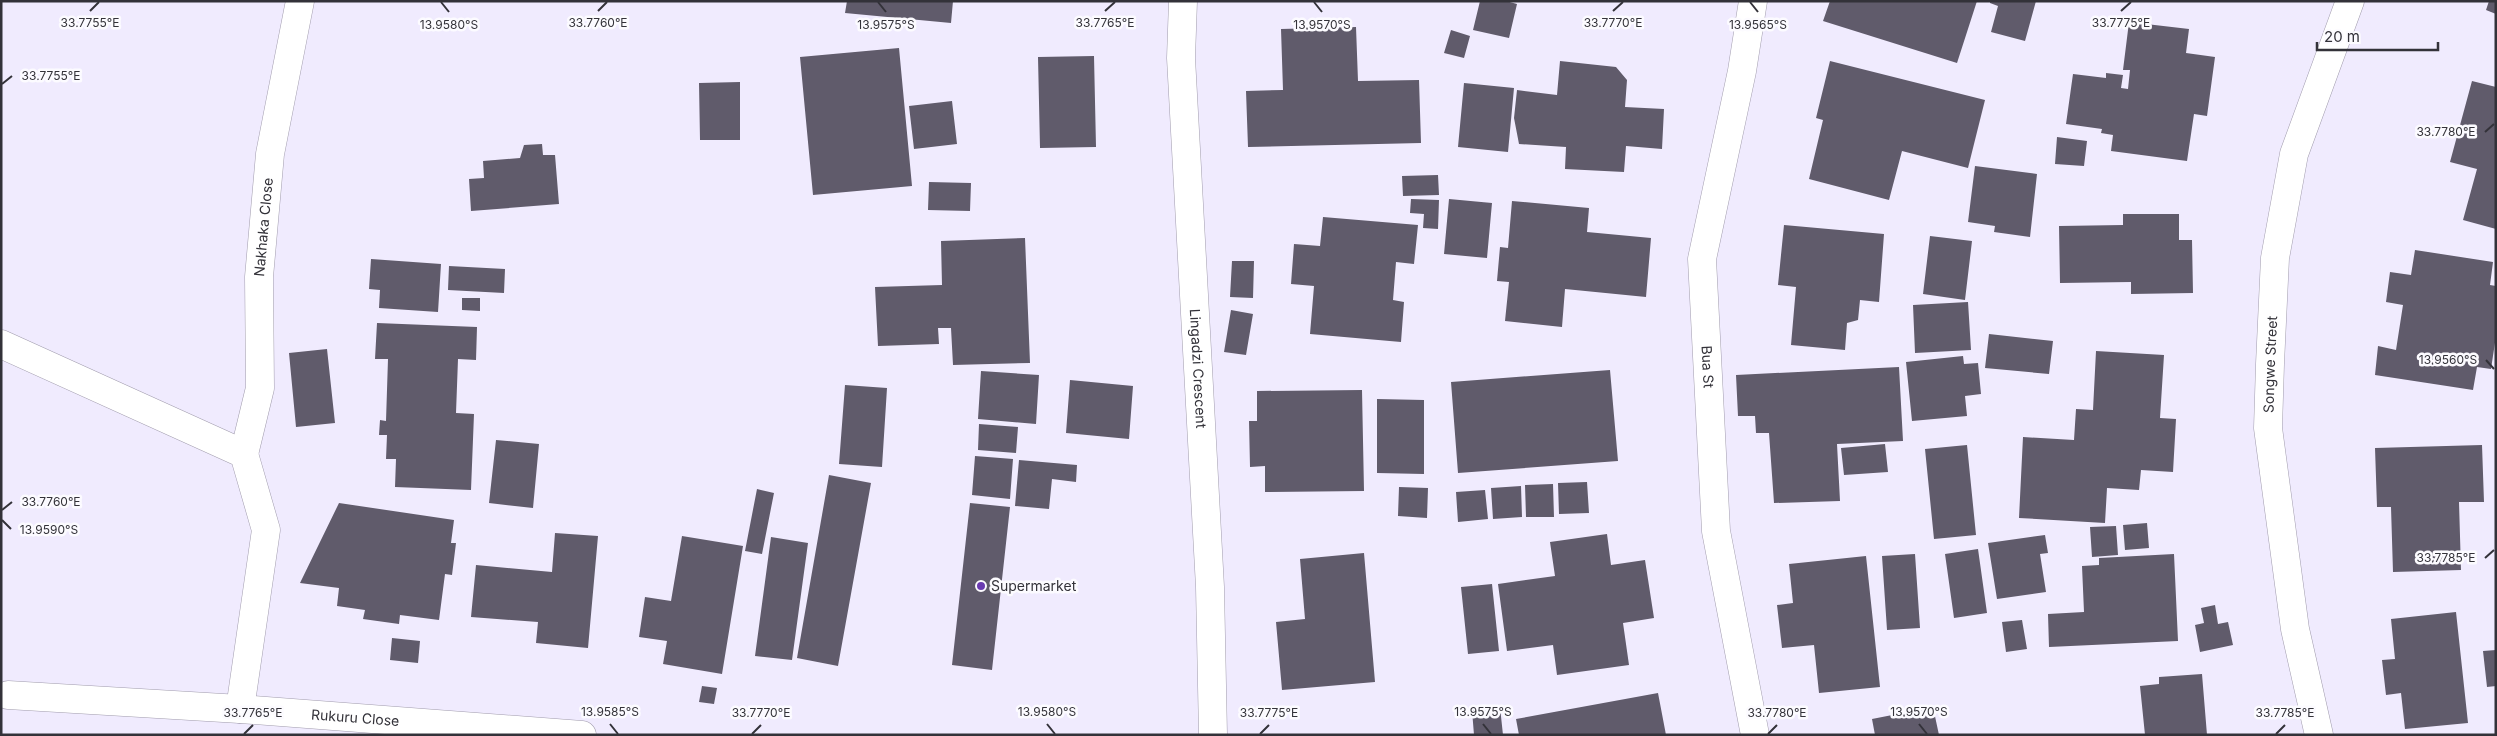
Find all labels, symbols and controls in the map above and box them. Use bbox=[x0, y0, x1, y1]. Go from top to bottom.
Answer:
text: 33.7755°E bbox=[61, 15, 119, 30]
text: 33.7760°E bbox=[568, 15, 628, 30]
text: 33.7765°E bbox=[1076, 15, 1134, 30]
text: 33.7770°E bbox=[1584, 15, 1642, 30]
text: 33.7775°E bbox=[2092, 15, 2150, 30]
text: 13.9580°S bbox=[420, 17, 478, 32]
text: 13.9575°S bbox=[857, 17, 915, 32]
text: 13.9570°S bbox=[1293, 17, 1351, 32]
text: 13.9565°S bbox=[1729, 17, 1787, 32]
scale bar bbox=[2317, 20, 2438, 52]
text: 20 m bbox=[2324, 27, 2360, 46]
text: 33.7755°E bbox=[22, 68, 80, 83]
text: 33.7780°E bbox=[2416, 124, 2476, 139]
street label: Nakhaka Close bbox=[250, 177, 276, 277]
street label: Lingadzi Crescent bbox=[1187, 308, 1210, 429]
street label: Songwe Street bbox=[2259, 315, 2280, 413]
street label: Bua St bbox=[1698, 345, 1718, 389]
text: 13.9560°S bbox=[2419, 352, 2477, 367]
text: 33.7760°E bbox=[21, 494, 81, 509]
text: 13.9590°S bbox=[20, 522, 78, 537]
text: 33.7785°E bbox=[2417, 550, 2475, 565]
place label: Supermarket bbox=[991, 577, 1077, 594]
marker: Supermarket bbox=[975, 580, 987, 592]
text: 13.9585°S bbox=[581, 704, 639, 719]
text: 13.9580°S bbox=[1018, 704, 1076, 719]
text: 13.9575°S bbox=[1454, 704, 1512, 719]
text: 13.9570°S bbox=[1890, 704, 1948, 719]
text: 33.7765°E bbox=[224, 705, 282, 720]
street label: Rukuru Close bbox=[311, 705, 400, 729]
text: 33.7770°E bbox=[732, 705, 790, 720]
text: 33.7775°E bbox=[1240, 705, 1298, 720]
text: 33.7780°E bbox=[1747, 705, 1807, 720]
text: 33.7785°E bbox=[2256, 705, 2314, 720]

